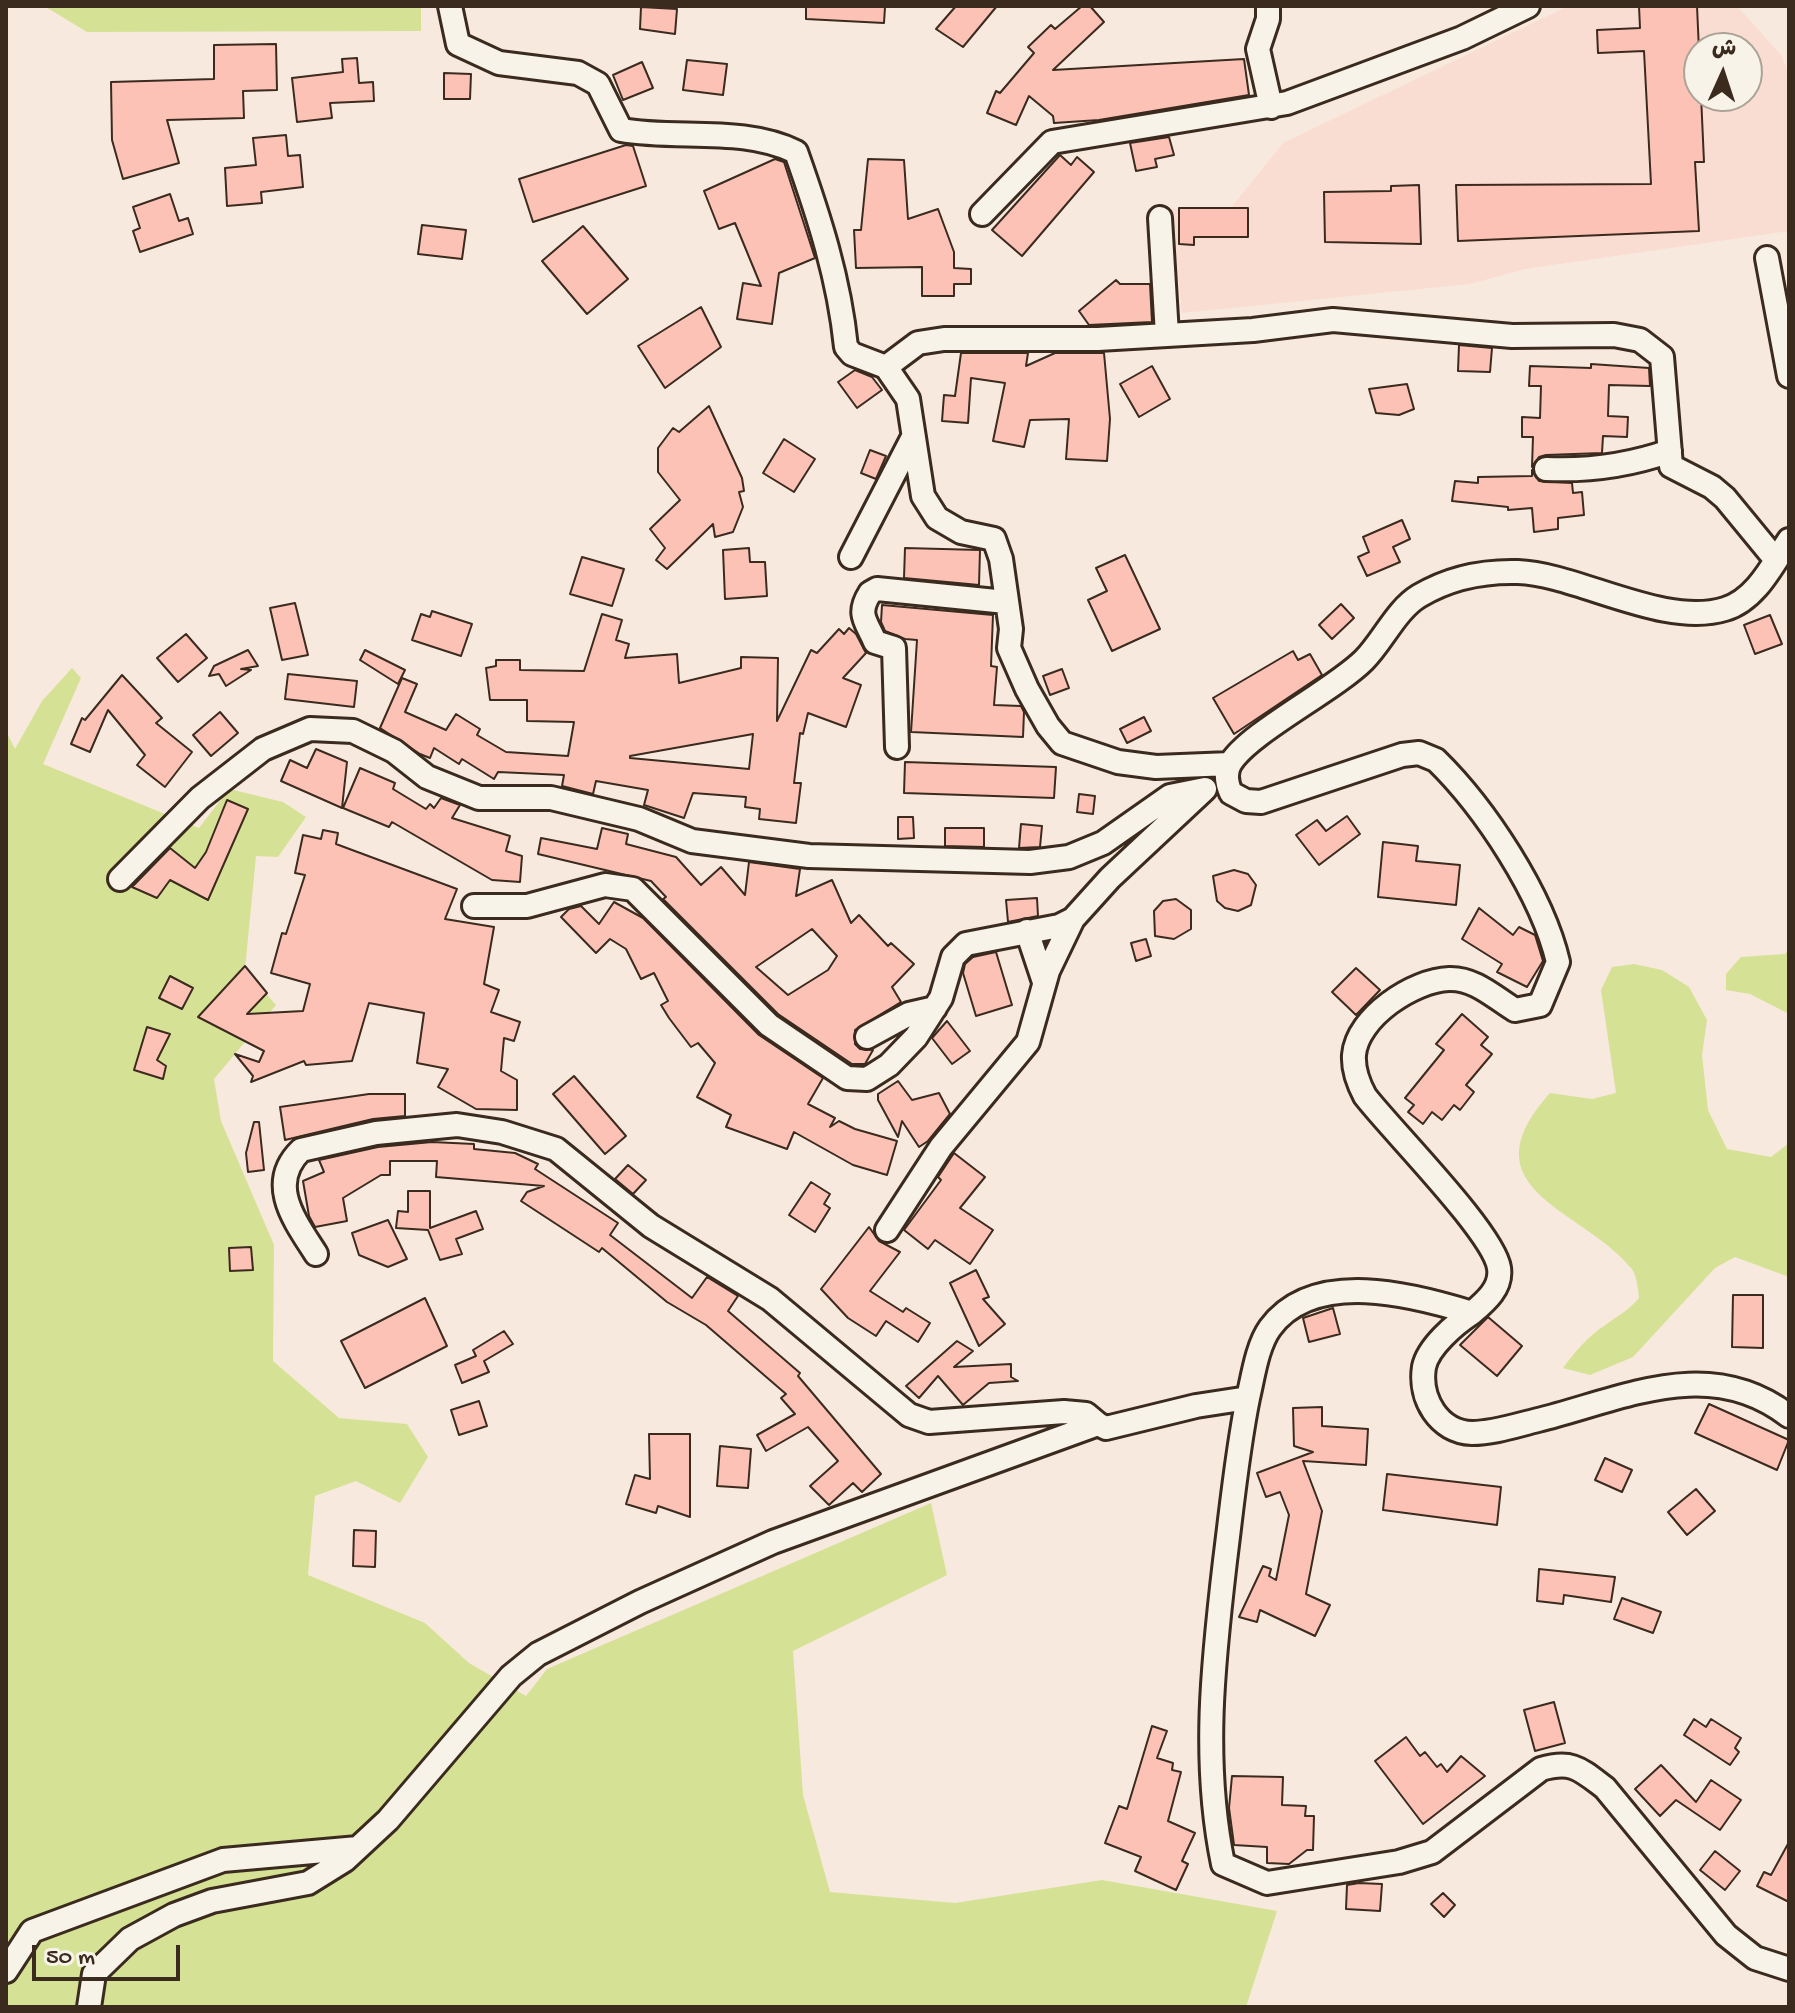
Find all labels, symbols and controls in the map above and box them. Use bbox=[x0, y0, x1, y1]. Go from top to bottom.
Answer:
north arrow bbox=[1683, 32, 1763, 112]
text: ش bbox=[1711, 36, 1737, 64]
scale bar bbox=[36, 1929, 184, 1979]
text: 50 m bbox=[46, 1944, 95, 1973]

